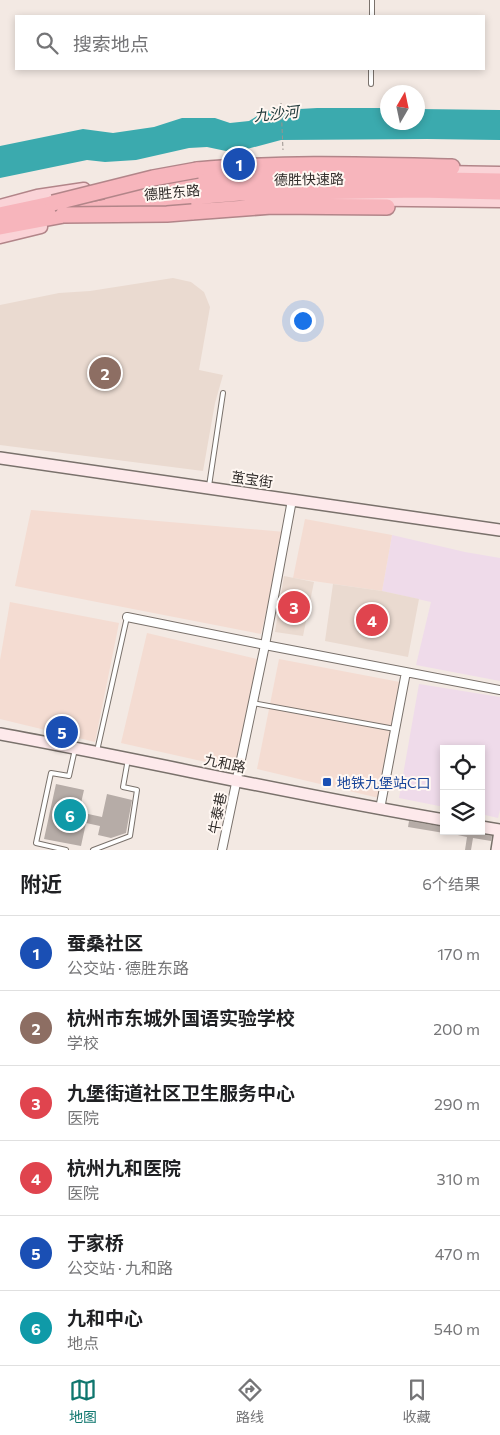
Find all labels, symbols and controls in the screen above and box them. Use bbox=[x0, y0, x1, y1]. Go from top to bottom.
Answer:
search box bbox=[15, 15, 485, 70]
icon: search bbox=[33, 29, 61, 57]
text: 搜索地点 bbox=[73, 32, 149, 55]
north arrow bbox=[380, 85, 425, 130]
water label: 九沙河 bbox=[253, 101, 302, 124]
pin: 1 bbox=[223, 145, 255, 183]
street label: 德胜快速路 bbox=[274, 170, 344, 188]
street label: 德胜东路 bbox=[143, 181, 201, 203]
your location bbox=[290, 308, 316, 334]
pin: 2 bbox=[89, 354, 121, 392]
street label: 茧宝街 bbox=[230, 468, 274, 490]
pin: 3 bbox=[278, 588, 310, 626]
pin: 4 bbox=[356, 601, 388, 639]
pin: 5 bbox=[46, 713, 78, 751]
map controls bbox=[440, 745, 485, 835]
button: locate bbox=[440, 745, 485, 790]
street label: 九和路 bbox=[203, 750, 247, 776]
place label: 地铁九堡站C口 bbox=[337, 774, 431, 791]
marker: 地铁九堡站C口 bbox=[321, 776, 333, 788]
button: layers bbox=[440, 790, 485, 835]
street label: 牛泰巷 bbox=[205, 791, 229, 835]
pin: 6 bbox=[54, 796, 86, 834]
text: 附近 bbox=[20, 871, 62, 896]
text: 6个结果 bbox=[422, 874, 480, 893]
text: 蚕桑社区 bbox=[67, 931, 143, 954]
text: 1 bbox=[32, 944, 40, 963]
text: 170 m bbox=[437, 944, 480, 963]
text: 公交站 · 德胜东路 bbox=[67, 958, 189, 977]
text: 杭州市东城外国语实验学校 bbox=[67, 1006, 295, 1029]
text: 2 bbox=[31, 1019, 41, 1038]
text: 200 m bbox=[433, 1019, 480, 1038]
text: 学校 bbox=[67, 1033, 99, 1052]
text: 九堡街道社区卫生服务中心 bbox=[67, 1081, 295, 1104]
text: 3 bbox=[31, 1094, 41, 1113]
text: 290 m bbox=[434, 1094, 480, 1113]
text: 医院 bbox=[67, 1108, 99, 1127]
text: 杭州九和医院 bbox=[67, 1156, 181, 1179]
text: 4 bbox=[31, 1169, 41, 1188]
text: 310 m bbox=[437, 1169, 480, 1188]
text: 医院 bbox=[67, 1183, 99, 1202]
text: 于家桥 bbox=[67, 1231, 124, 1254]
text: 5 bbox=[31, 1244, 41, 1263]
text: 470 m bbox=[435, 1244, 480, 1263]
text: 公交站 · 九和路 bbox=[67, 1258, 173, 1277]
text: 九和中心 bbox=[67, 1306, 143, 1329]
text: 6 bbox=[31, 1319, 41, 1338]
text: 540 m bbox=[434, 1319, 480, 1338]
text: 地点 bbox=[67, 1333, 99, 1352]
tab: 地图 bbox=[69, 1376, 97, 1426]
tab: 路线 bbox=[236, 1376, 264, 1426]
tab: 收藏 bbox=[403, 1376, 431, 1426]

